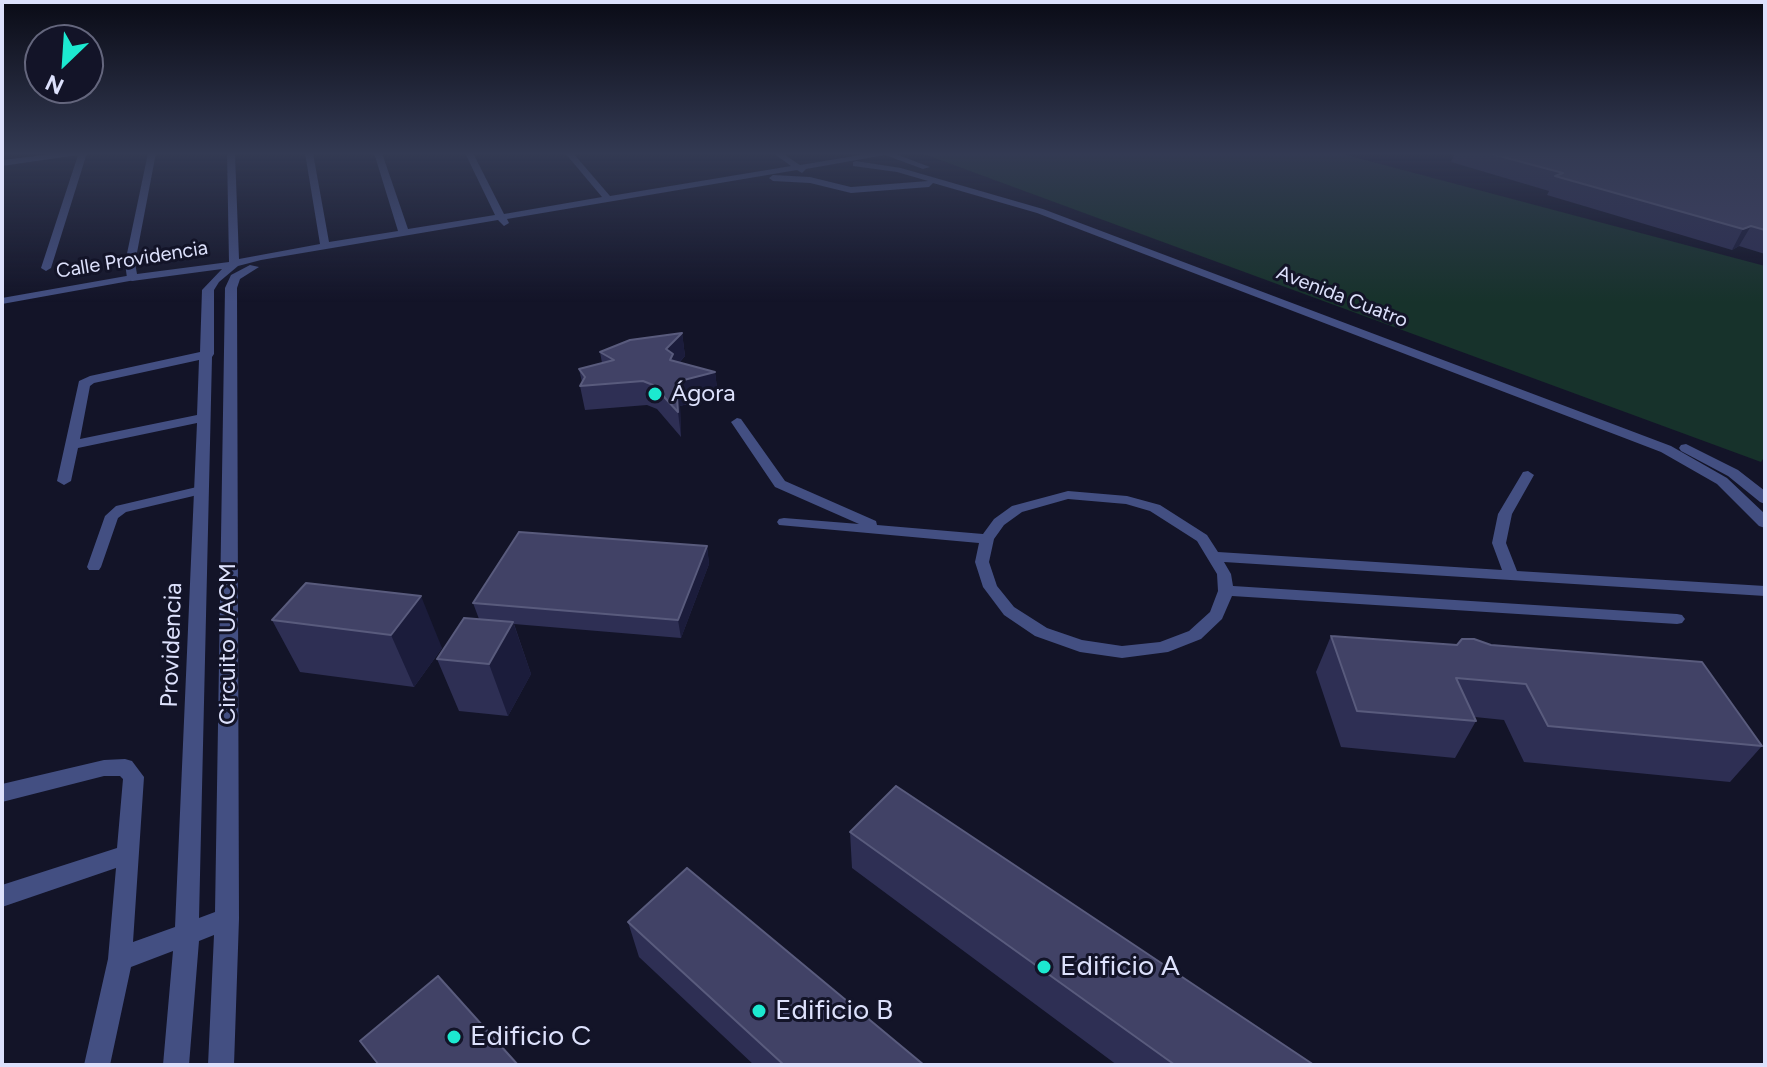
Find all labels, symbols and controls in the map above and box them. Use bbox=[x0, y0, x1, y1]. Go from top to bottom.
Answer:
north arrow bbox=[24, 24, 104, 104]
text: N bbox=[41, 69, 68, 100]
street label: Calle Providencia bbox=[54, 236, 210, 284]
street label: Avenida Cuatro bbox=[1273, 261, 1411, 333]
place label: Ágora bbox=[671, 380, 736, 408]
marker: Ágora bbox=[646, 385, 664, 403]
street label: Circuito UACM bbox=[214, 563, 242, 725]
street label: Providencia bbox=[155, 582, 189, 708]
place label: Edificio A bbox=[1060, 950, 1180, 984]
marker: Edificio A bbox=[1035, 958, 1053, 976]
place label: Edificio B bbox=[775, 994, 893, 1028]
marker: Edificio B bbox=[750, 1002, 768, 1020]
place label: Edificio C bbox=[470, 1020, 591, 1054]
marker: Edificio C bbox=[445, 1028, 463, 1046]

